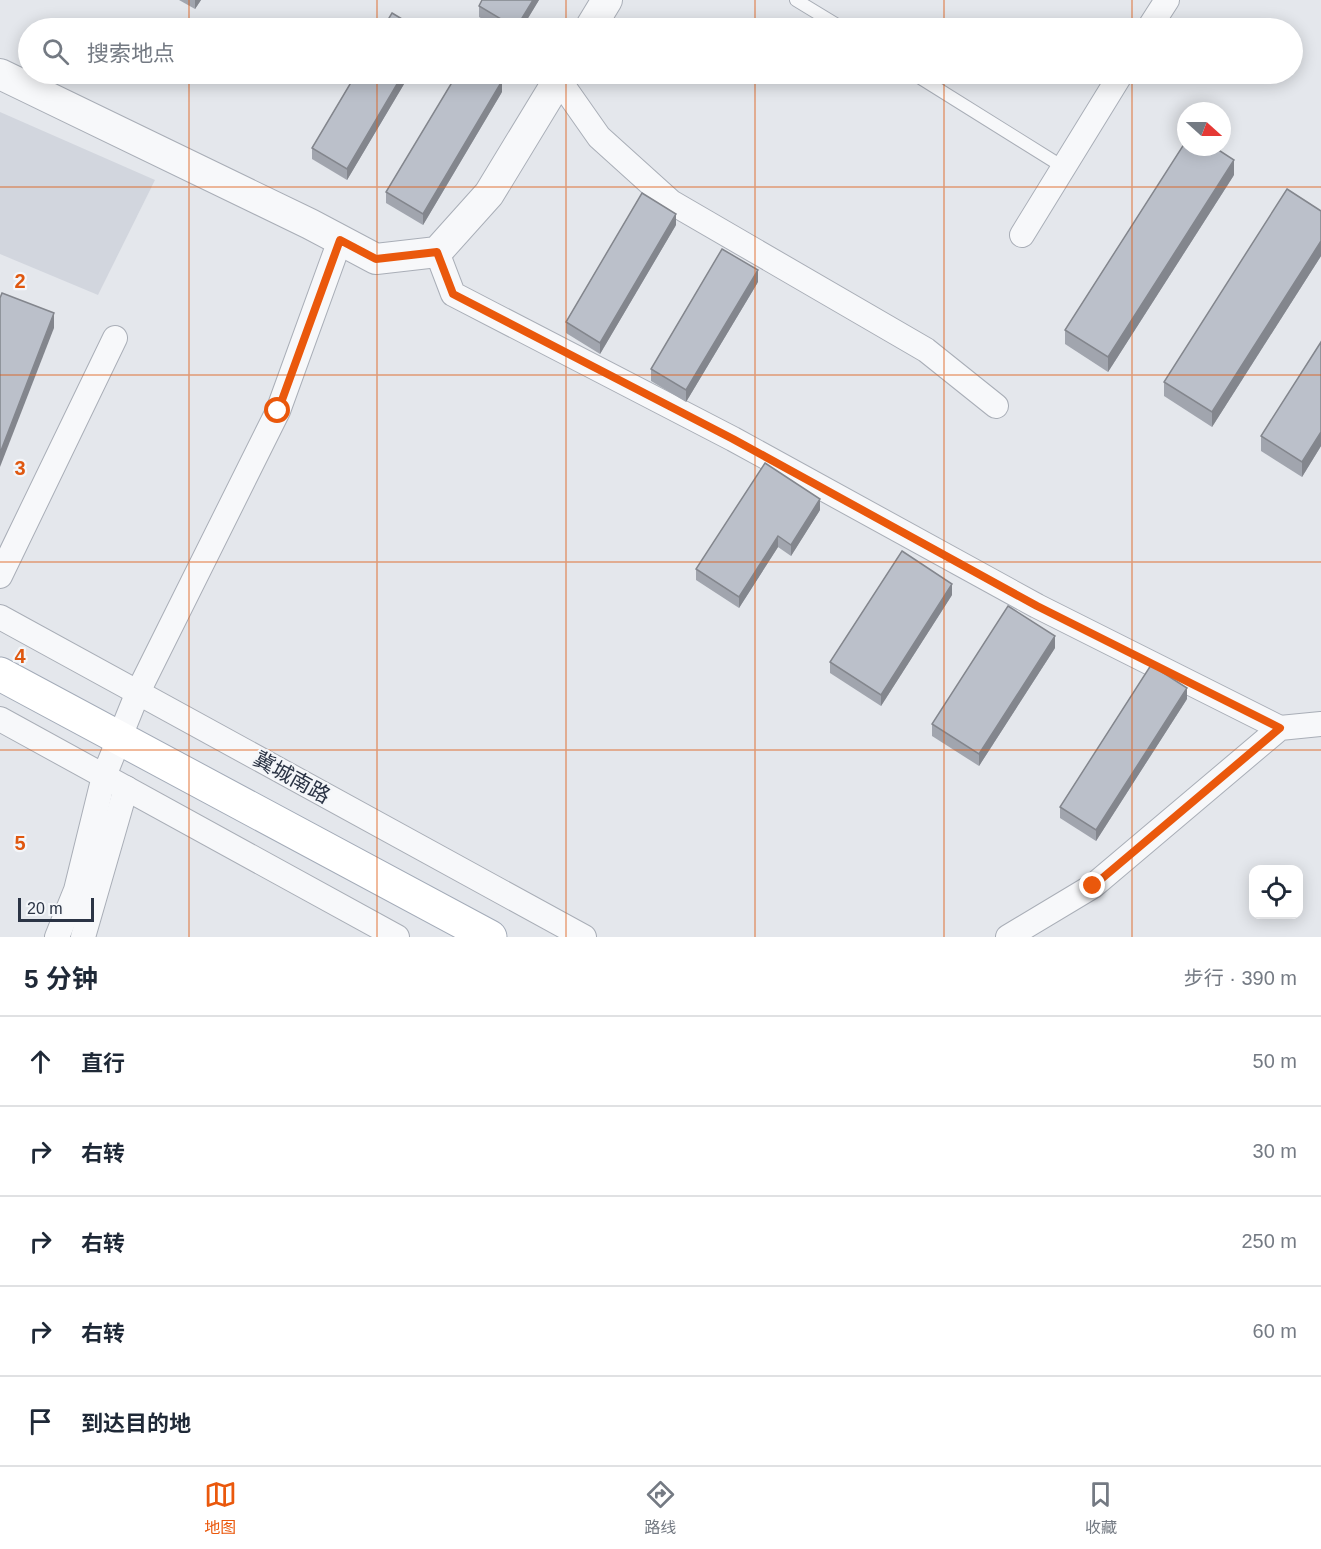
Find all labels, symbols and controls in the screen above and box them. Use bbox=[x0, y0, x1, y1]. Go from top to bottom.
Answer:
search box bbox=[18, 18, 1303, 84]
icon: search bbox=[39, 35, 72, 68]
text: 搜索地点 bbox=[87, 41, 175, 66]
north arrow bbox=[1177, 102, 1231, 156]
text: 2 bbox=[14, 270, 26, 292]
route start bbox=[264, 397, 290, 423]
text: 3 bbox=[14, 457, 26, 479]
text: 4 bbox=[14, 645, 26, 667]
street label: 冀城南路 bbox=[250, 747, 334, 807]
text: 5 bbox=[14, 832, 26, 854]
map controls bbox=[1249, 865, 1303, 919]
button: locate bbox=[1249, 865, 1303, 919]
route end bbox=[1079, 872, 1105, 898]
scale bar bbox=[18, 895, 94, 923]
text: 20 m bbox=[27, 900, 63, 917]
text: 5 分钟 bbox=[24, 964, 98, 994]
text: 步行 · 390 m bbox=[1184, 967, 1297, 989]
icon: ahead bbox=[24, 1045, 57, 1078]
text: 50 m bbox=[1253, 1050, 1297, 1072]
text: 直行 bbox=[81, 1051, 125, 1076]
icon: right bbox=[24, 1135, 57, 1168]
text: 30 m bbox=[1253, 1140, 1297, 1162]
text: 右转 bbox=[81, 1141, 125, 1166]
icon: right bbox=[24, 1225, 57, 1258]
text: 250 m bbox=[1241, 1230, 1297, 1252]
text: 右转 bbox=[81, 1231, 125, 1256]
icon: right bbox=[24, 1315, 57, 1348]
text: 60 m bbox=[1253, 1320, 1297, 1342]
text: 右转 bbox=[81, 1321, 125, 1346]
icon: arrive bbox=[24, 1405, 57, 1438]
text: 到达目的地 bbox=[81, 1411, 191, 1436]
tab: 地图 bbox=[204, 1478, 237, 1538]
tab: 路线 bbox=[644, 1478, 677, 1538]
tab: 收藏 bbox=[1084, 1478, 1117, 1538]

